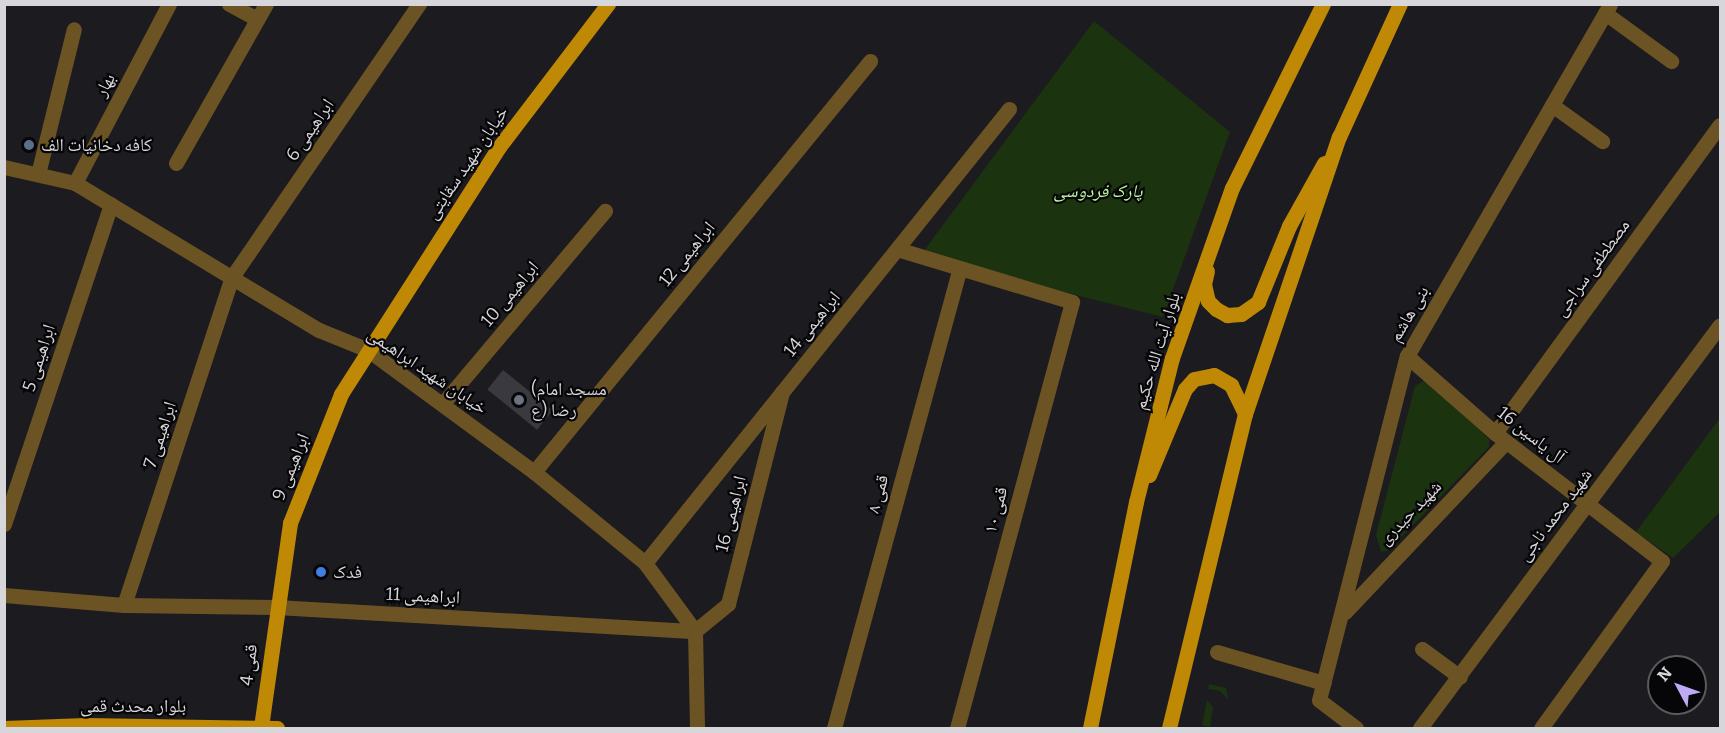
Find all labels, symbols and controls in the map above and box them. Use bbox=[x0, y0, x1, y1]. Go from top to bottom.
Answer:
street label: بهار bbox=[90, 70, 120, 100]
street label: ابراهیمی 6 bbox=[281, 95, 339, 165]
street label: خیابان شهید سقایتی bbox=[421, 102, 513, 224]
place label: کافه دخانیات الف bbox=[41, 134, 152, 156]
marker: کافه دخانیات الف bbox=[22, 138, 36, 152]
park label: پارک فردوسی bbox=[1053, 180, 1143, 202]
street label: مصططفی سراجی bbox=[1549, 215, 1635, 321]
street label: ابراهیمی 12 bbox=[654, 217, 720, 291]
street label: ابراهیمی 10 bbox=[476, 257, 544, 331]
street label: بنی هاشم bbox=[1384, 282, 1434, 346]
street label: ابراهیمی 14 bbox=[779, 287, 845, 361]
street label: بلوار آیت الله حکیم bbox=[1129, 290, 1185, 412]
street label: ابراهیمی 5 bbox=[18, 322, 60, 394]
street label: خیابان شهید ابراهیمی bbox=[363, 323, 491, 419]
place label: (مسجد امام رضا (ع bbox=[531, 379, 607, 422]
marker: (مسجد امام رضا (ع bbox=[512, 393, 526, 407]
street label: ابراهیمی 7 bbox=[139, 399, 181, 471]
street label: آل یاسین 16 bbox=[1493, 402, 1569, 468]
street label: ابراهیمی 9 bbox=[268, 430, 314, 504]
street label: شهید محمد ناجی bbox=[1513, 464, 1597, 566]
street label: قمی ۸ bbox=[863, 472, 893, 516]
street label: ابراهیمی 16 bbox=[711, 474, 751, 554]
street label: شهید حیدری bbox=[1374, 476, 1446, 550]
street label: قمی ۱۰ bbox=[979, 484, 1013, 536]
place label: فدک bbox=[333, 561, 362, 583]
marker: فدک bbox=[314, 565, 328, 579]
street label: ابراهیمی 11 bbox=[385, 583, 461, 609]
street label: قمی 4 bbox=[236, 643, 262, 687]
north arrow bbox=[1647, 655, 1707, 715]
text: N bbox=[1653, 663, 1676, 685]
street label: بلوار محدث قمی bbox=[80, 695, 186, 717]

